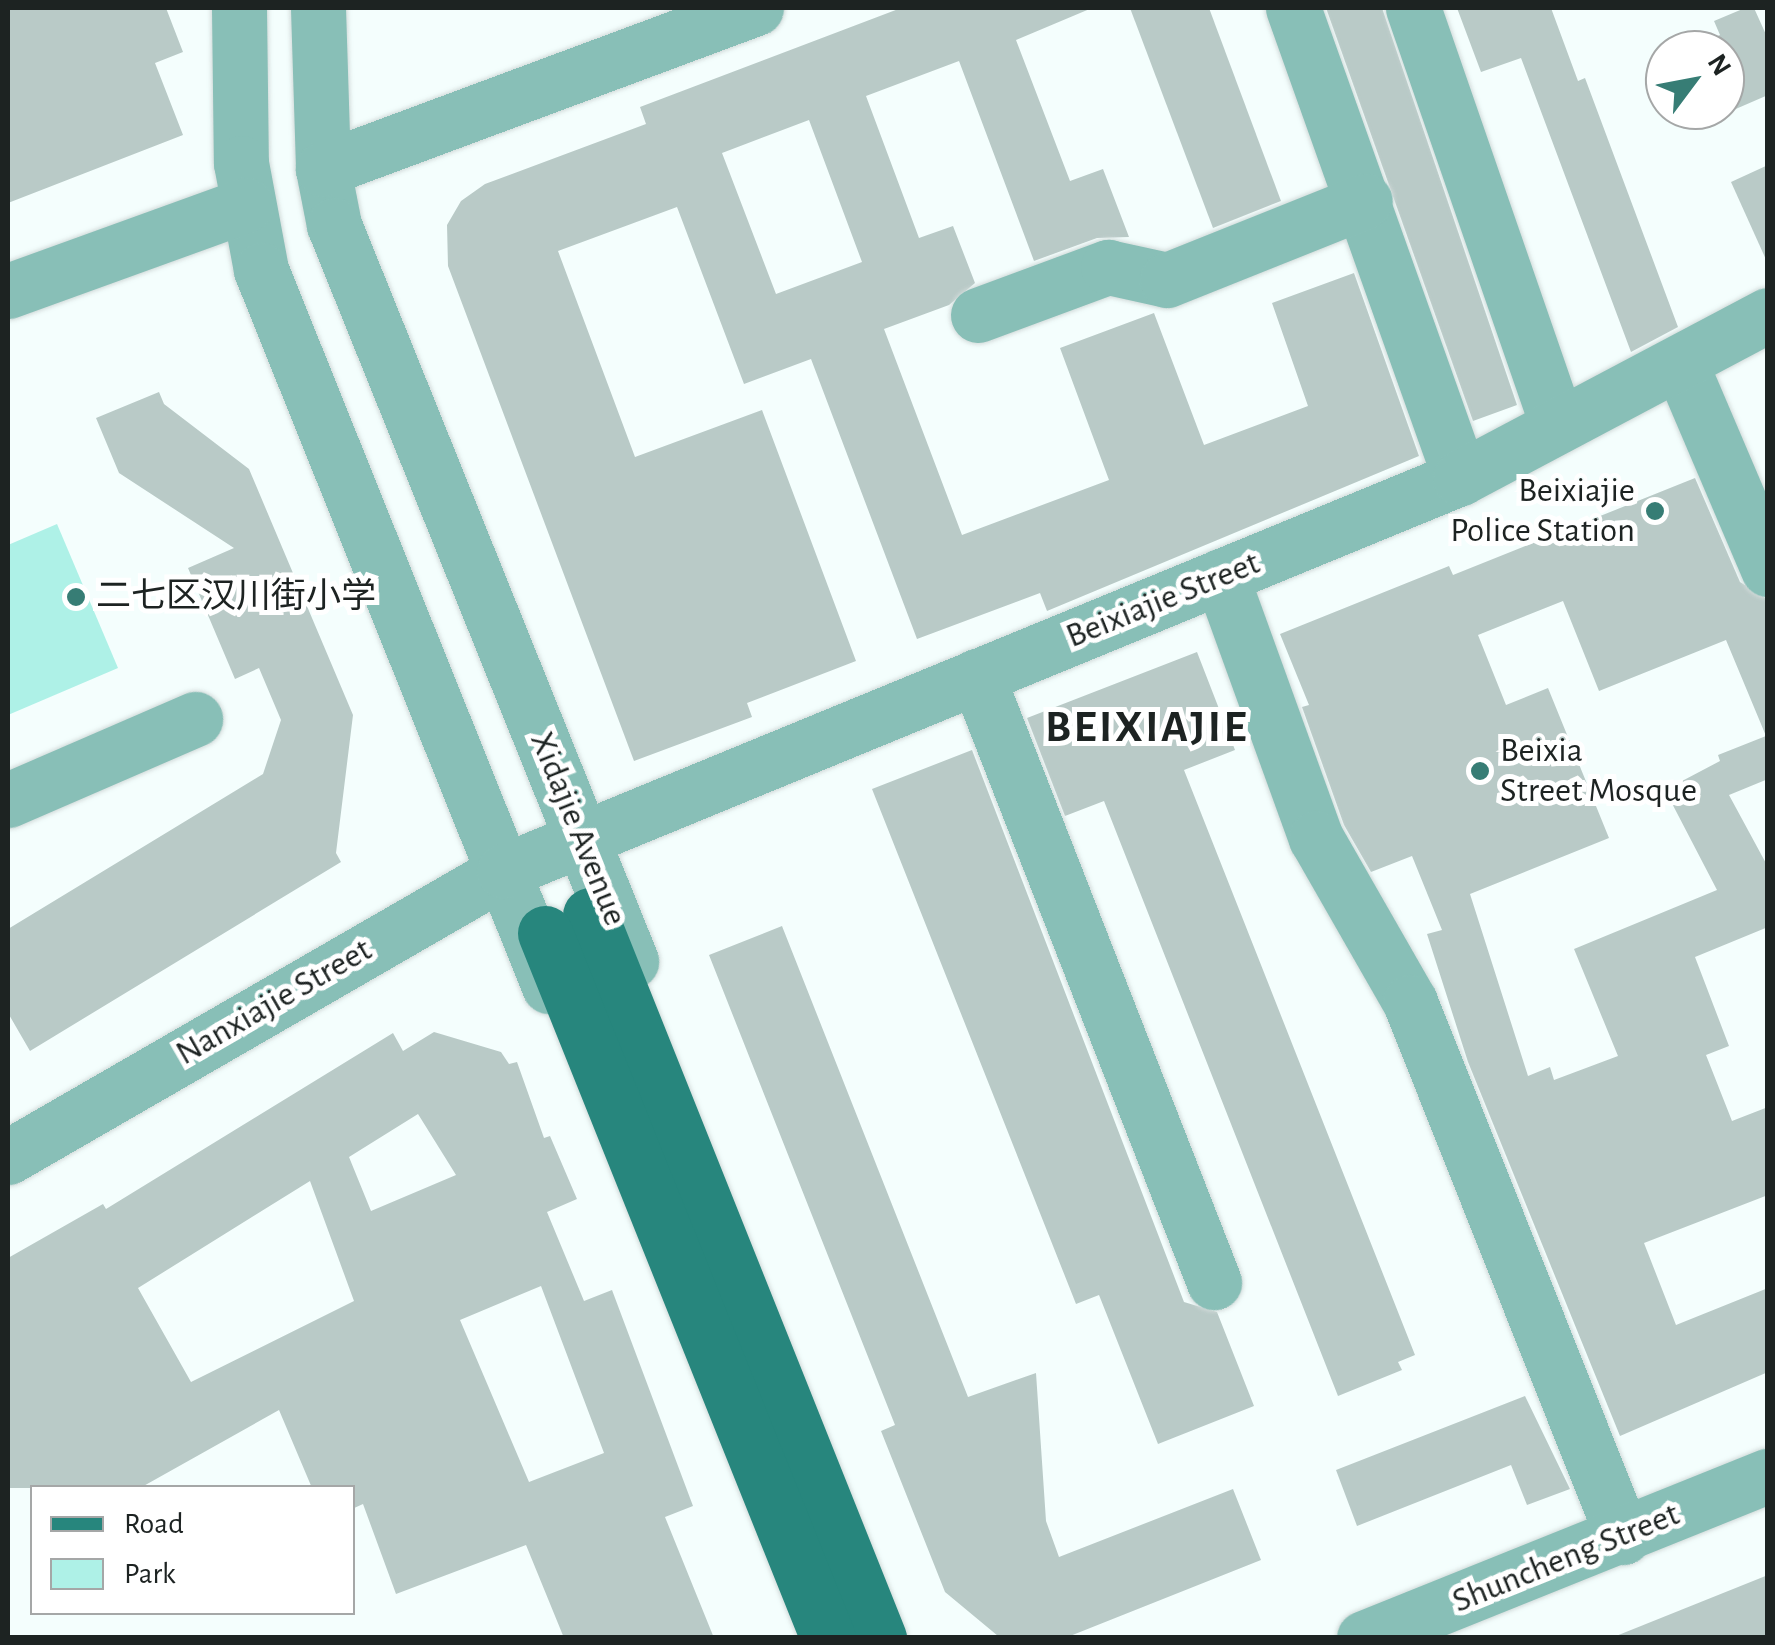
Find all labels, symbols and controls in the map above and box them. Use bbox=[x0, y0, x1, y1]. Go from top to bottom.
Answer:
north arrow bbox=[1645, 30, 1745, 130]
text: N bbox=[1702, 49, 1736, 81]
place label: Beixiajie Police Station bbox=[1450, 470, 1635, 552]
marker: Beixiajie Police Station bbox=[1644, 500, 1666, 522]
street label: Beixiajie Street bbox=[1060, 542, 1266, 658]
place label: 二七区汉川街小学 bbox=[96, 576, 376, 618]
marker: 二七区汉川街小学 bbox=[65, 586, 87, 608]
district label: BEIXIAJIE bbox=[1045, 701, 1249, 755]
street label: Xidajie Avenue bbox=[520, 726, 636, 932]
place label: Beixia Street Mosque bbox=[1500, 730, 1697, 812]
marker: Beixia Street Mosque bbox=[1469, 760, 1491, 782]
street label: Nanxiajie Street bbox=[169, 929, 379, 1075]
legend bbox=[30, 1485, 355, 1615]
street label: Shuncheng Street bbox=[1446, 1493, 1686, 1623]
text: Road bbox=[124, 1509, 184, 1539]
text: Park bbox=[124, 1559, 176, 1589]

